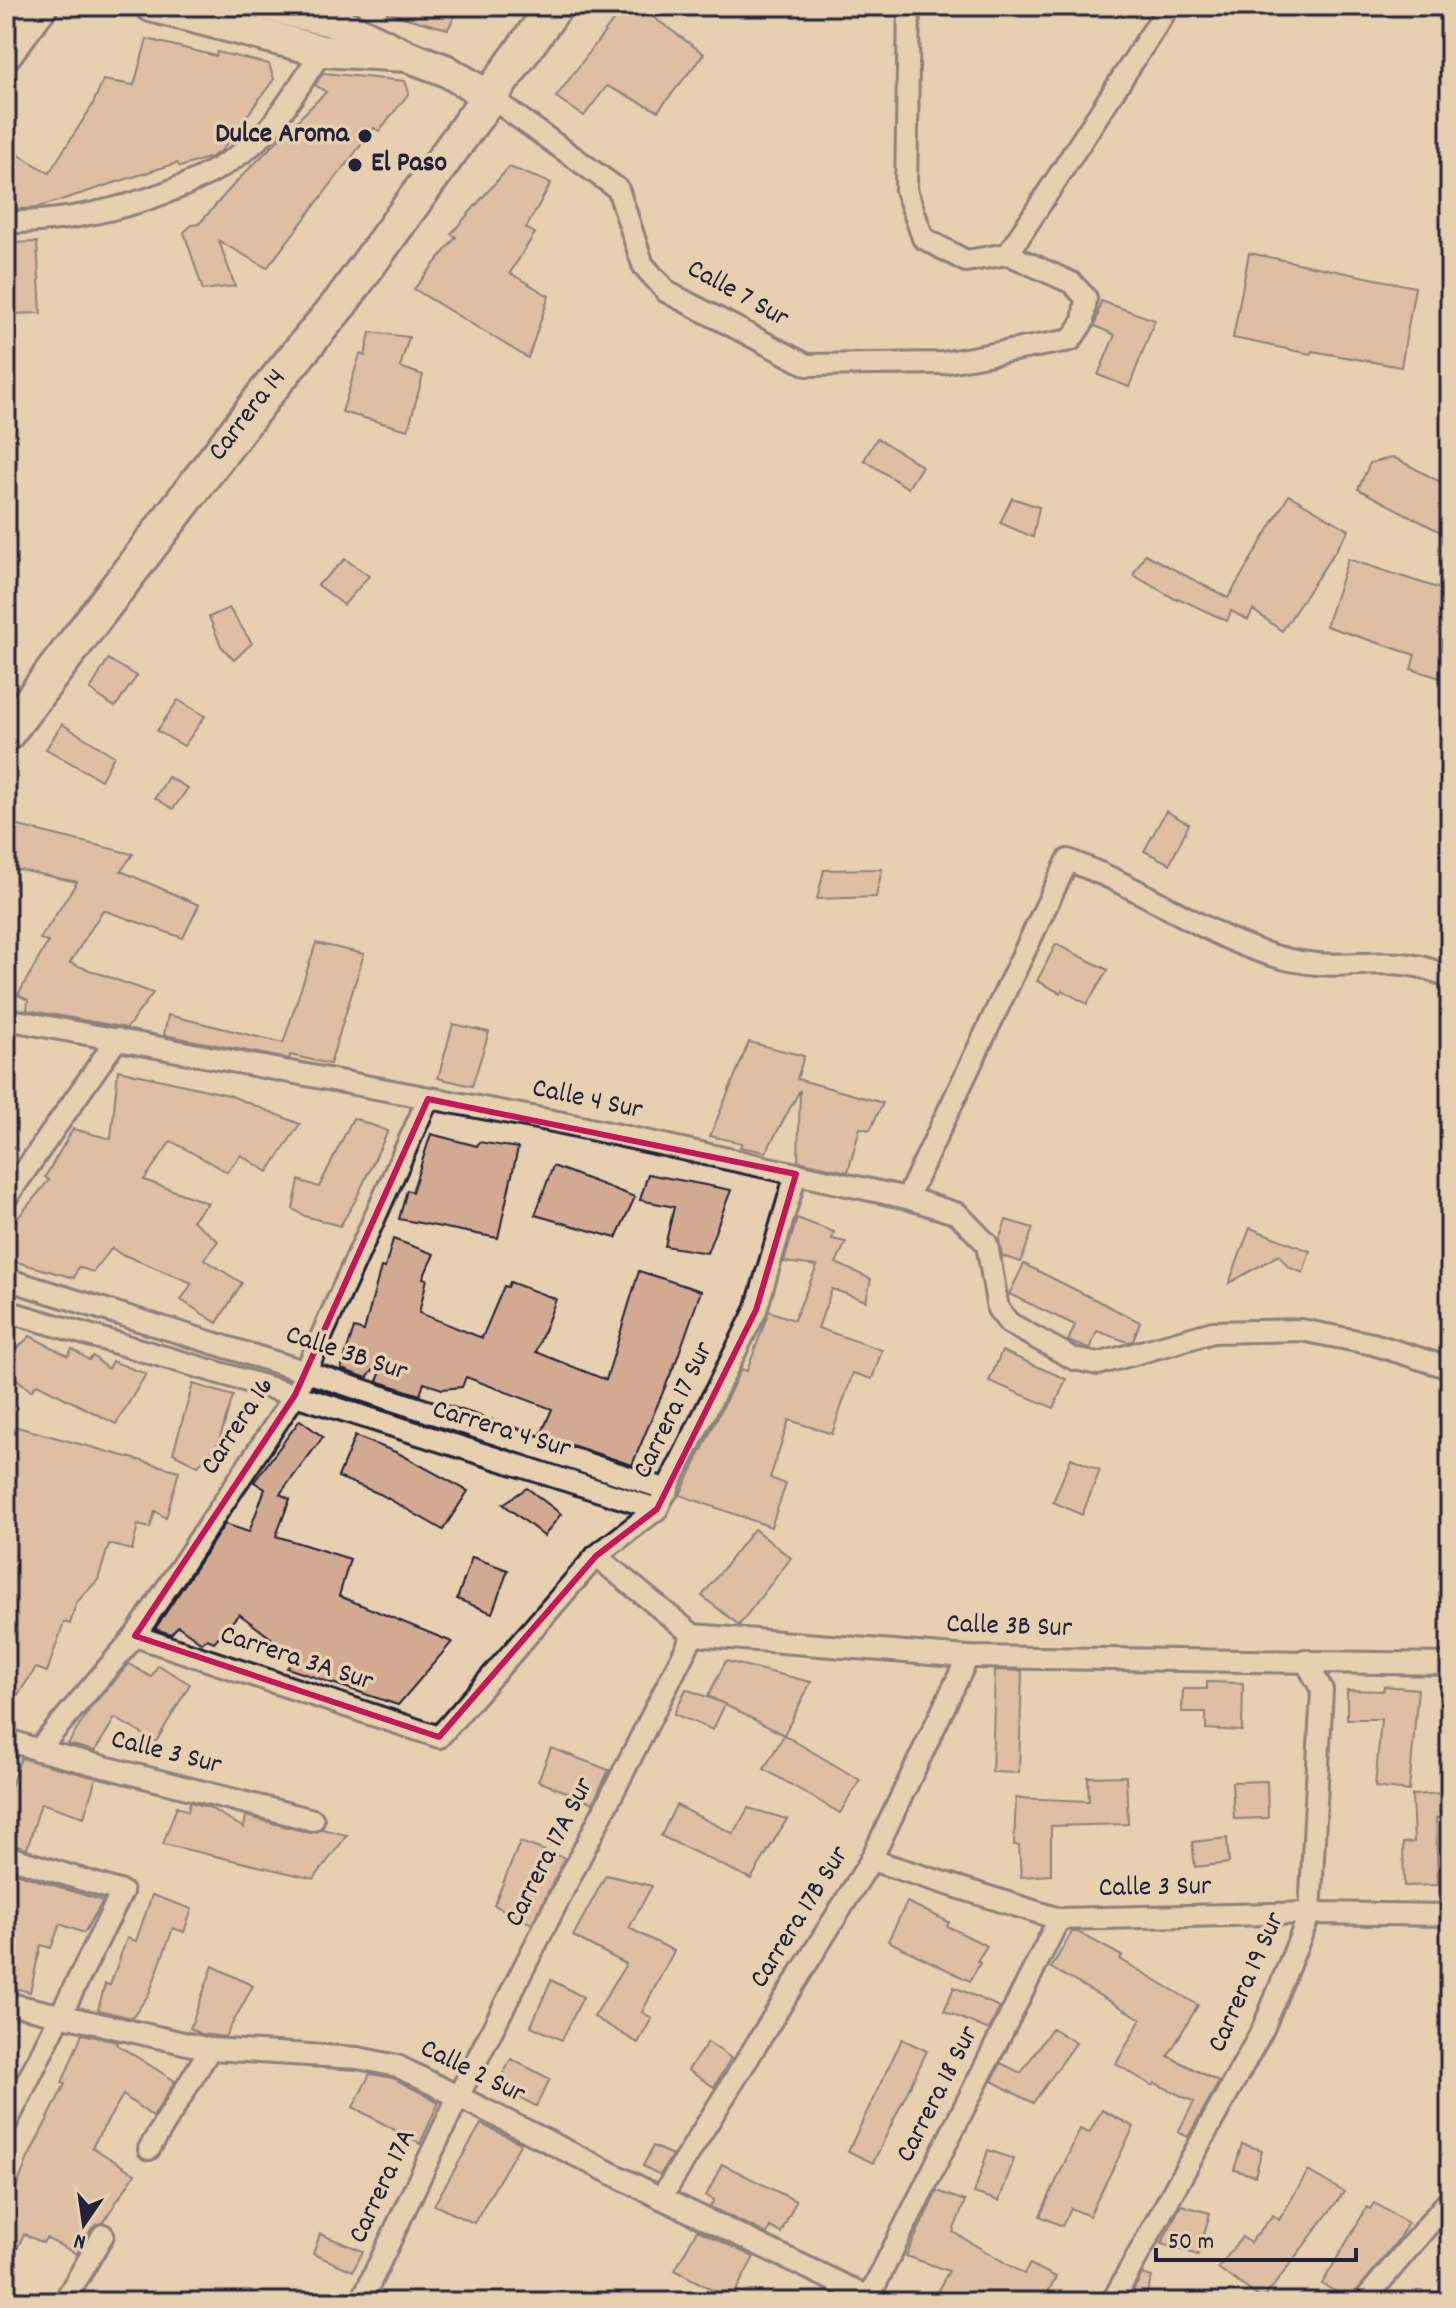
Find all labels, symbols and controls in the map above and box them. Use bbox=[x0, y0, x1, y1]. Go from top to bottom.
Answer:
place label: Dulce Aroma bbox=[215, 116, 350, 156]
marker: Dulce Aroma bbox=[356, 127, 374, 145]
place label: El Paso bbox=[371, 145, 447, 185]
marker: El Paso bbox=[346, 156, 364, 174]
street label: Calle 7 Sur bbox=[679, 251, 796, 340]
street label: Carrera 14 bbox=[200, 361, 297, 471]
street label: Calle 4 Sur bbox=[528, 1070, 646, 1132]
street label: Calle 3B Sur bbox=[280, 1317, 413, 1394]
street label: Carrera 17 Sur bbox=[625, 1335, 726, 1486]
street label: Carrera 16 bbox=[192, 1370, 286, 1484]
street label: Carrera 4 Sur bbox=[427, 1391, 576, 1471]
street label: Calle 3B Sur bbox=[945, 1606, 1073, 1650]
street label: Carrera 3A Sur bbox=[214, 1616, 378, 1704]
street label: Calle 3 Sur bbox=[106, 1721, 226, 1787]
street label: Carrera 17A Sur bbox=[496, 1771, 606, 1935]
street label: Carrera 17B Sur bbox=[741, 1838, 861, 1997]
street label: Calle 3 Sur bbox=[1098, 1868, 1212, 1910]
street label: Carrera 19 Sur bbox=[1199, 1906, 1297, 2060]
street label: Carrera 18 Sur bbox=[887, 2019, 991, 2170]
street label: Calle 2 Sur bbox=[413, 2030, 532, 2116]
street label: Carrera 17A bbox=[340, 2123, 428, 2251]
north arrow bbox=[44, 2184, 124, 2264]
scale bar bbox=[1156, 2212, 1356, 2262]
text: N bbox=[71, 2224, 89, 2256]
text: 50 m bbox=[1168, 2226, 1214, 2260]

